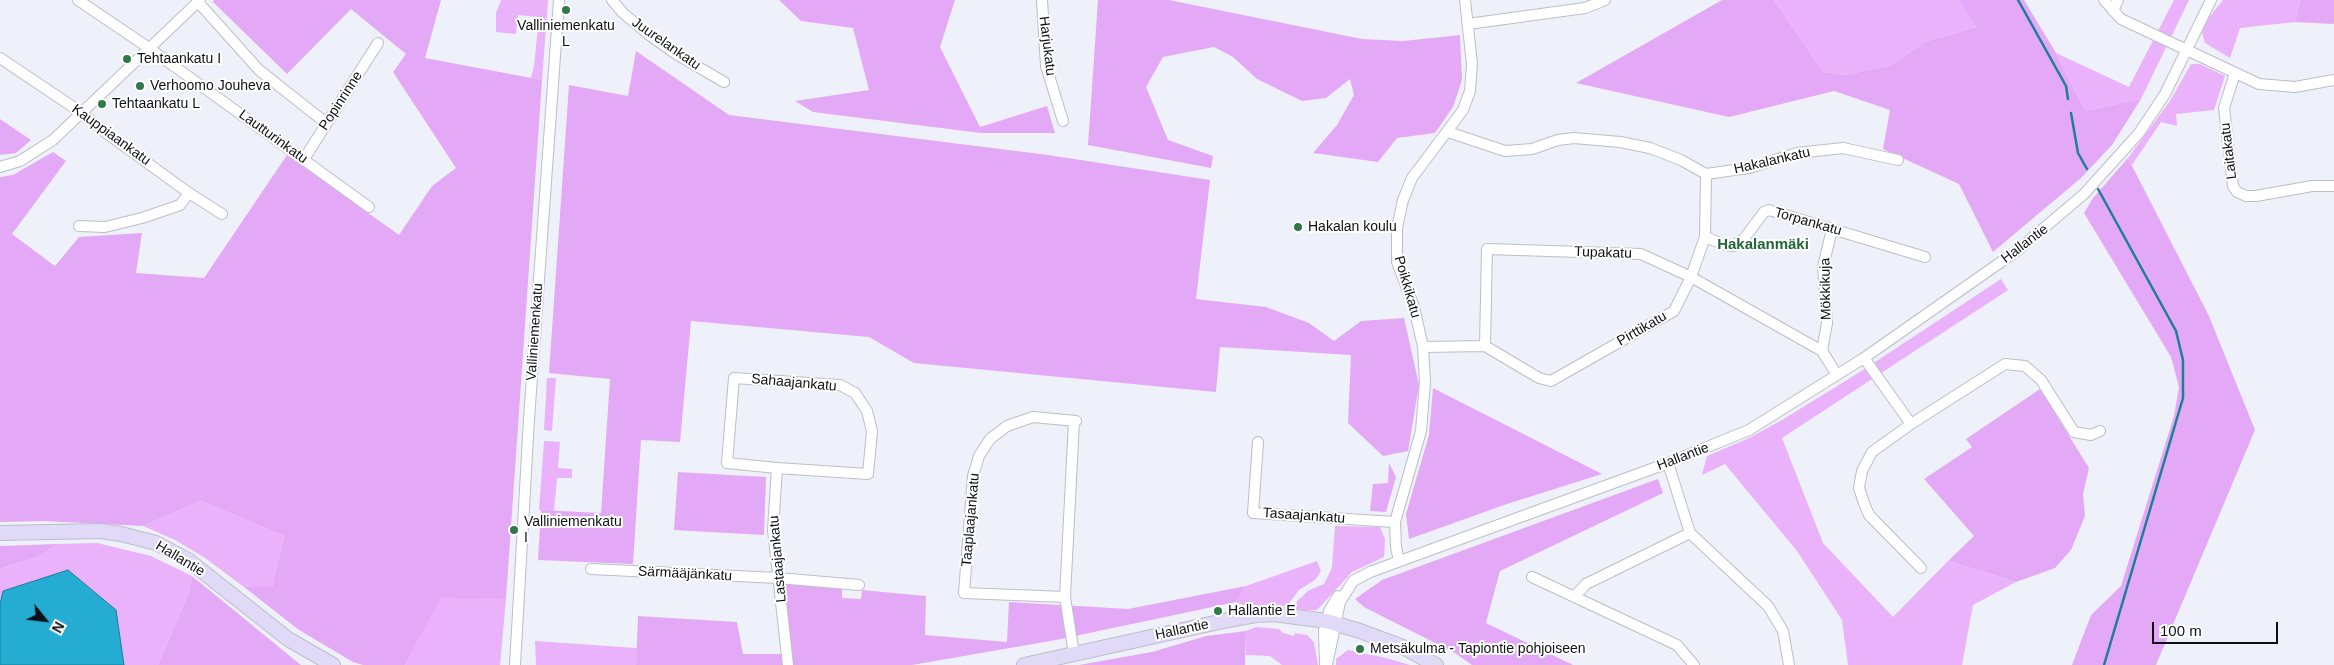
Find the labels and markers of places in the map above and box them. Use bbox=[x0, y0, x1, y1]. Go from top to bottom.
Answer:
marker: Valliniemenkatu L bbox=[560, 4, 572, 16]
place label: Valliniemenkatu L bbox=[517, 18, 615, 50]
place label: Tehtaankatu I bbox=[137, 51, 221, 67]
marker: Tehtaankatu I bbox=[121, 53, 133, 65]
place label: Verhoomo Jouheva bbox=[150, 78, 271, 94]
marker: Verhoomo Jouheva bbox=[134, 80, 146, 92]
place label: Tehtaankatu L bbox=[112, 96, 200, 112]
marker: Tehtaankatu L bbox=[96, 98, 108, 110]
place label: Hakalan koulu bbox=[1308, 219, 1397, 235]
marker: Hakalan koulu bbox=[1292, 221, 1304, 233]
place label: Valliniemenkatu I bbox=[524, 514, 622, 546]
marker: Valliniemenkatu I bbox=[508, 524, 520, 536]
place label: Hallantie E bbox=[1228, 603, 1296, 619]
marker: Hallantie E bbox=[1212, 605, 1224, 617]
place label: Metsäkulma - Tapiontie pohjoiseen bbox=[1370, 641, 1586, 657]
marker: Metsäkulma - Tapiontie pohjoiseen bbox=[1354, 643, 1366, 655]

